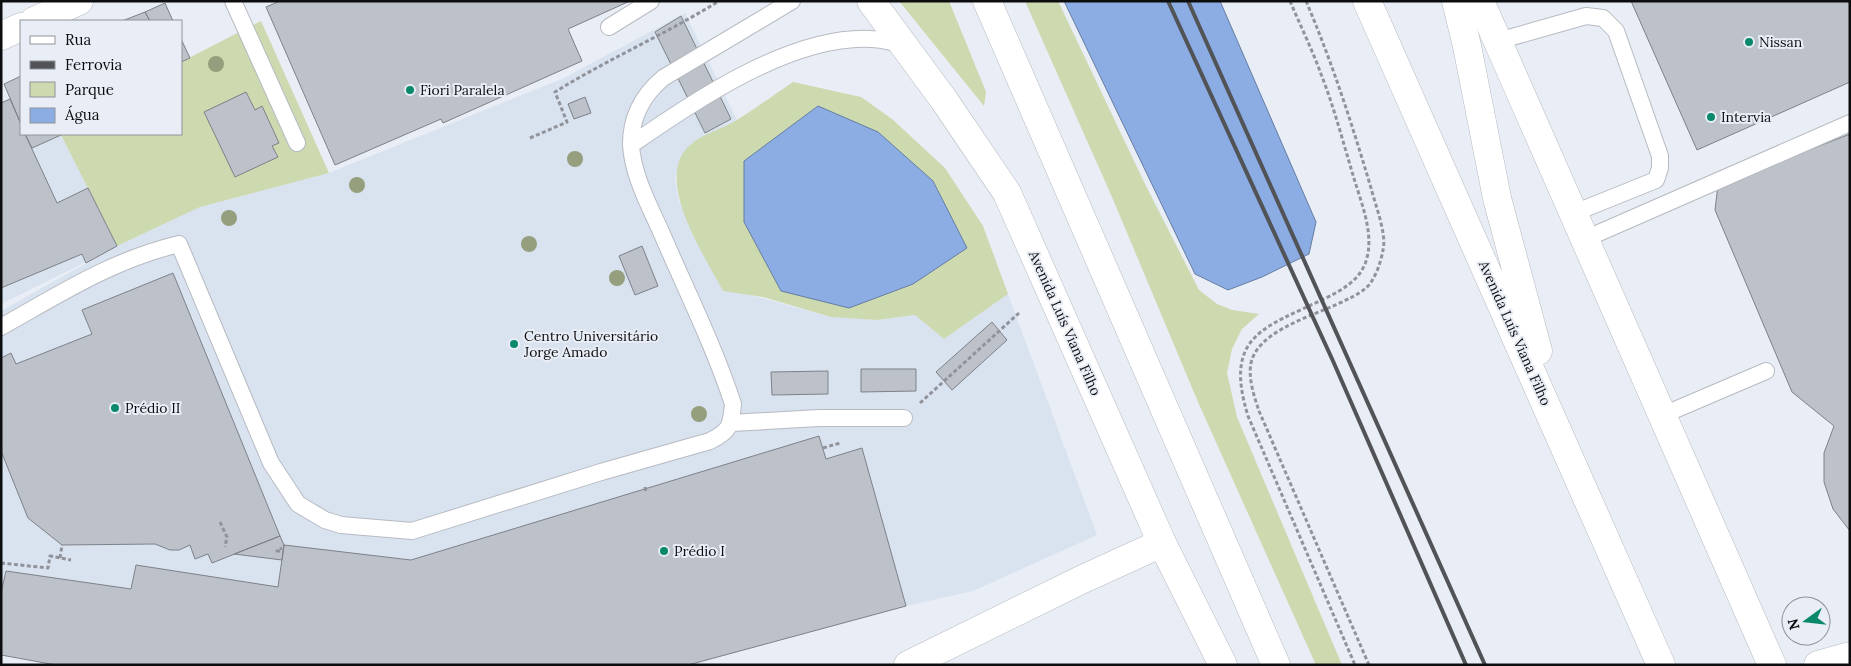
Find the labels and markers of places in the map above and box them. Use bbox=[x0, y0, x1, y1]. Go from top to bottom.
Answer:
place label: Nissan bbox=[1759, 33, 1803, 51]
marker: Nissan bbox=[1743, 36, 1755, 48]
place label: Fiori Paralela bbox=[420, 81, 505, 99]
marker: Fiori Paralela bbox=[404, 84, 416, 96]
place label: Intervia bbox=[1721, 108, 1771, 126]
marker: Intervia bbox=[1705, 111, 1717, 123]
place label: Centro Universitário Jorge Amado bbox=[523, 327, 658, 361]
marker: Centro Universitário Jorge Amado bbox=[508, 338, 520, 350]
place label: Prédio II bbox=[125, 399, 181, 417]
marker: Prédio II bbox=[109, 402, 121, 414]
place label: Prédio I bbox=[674, 542, 725, 560]
marker: Prédio I bbox=[658, 545, 670, 557]

